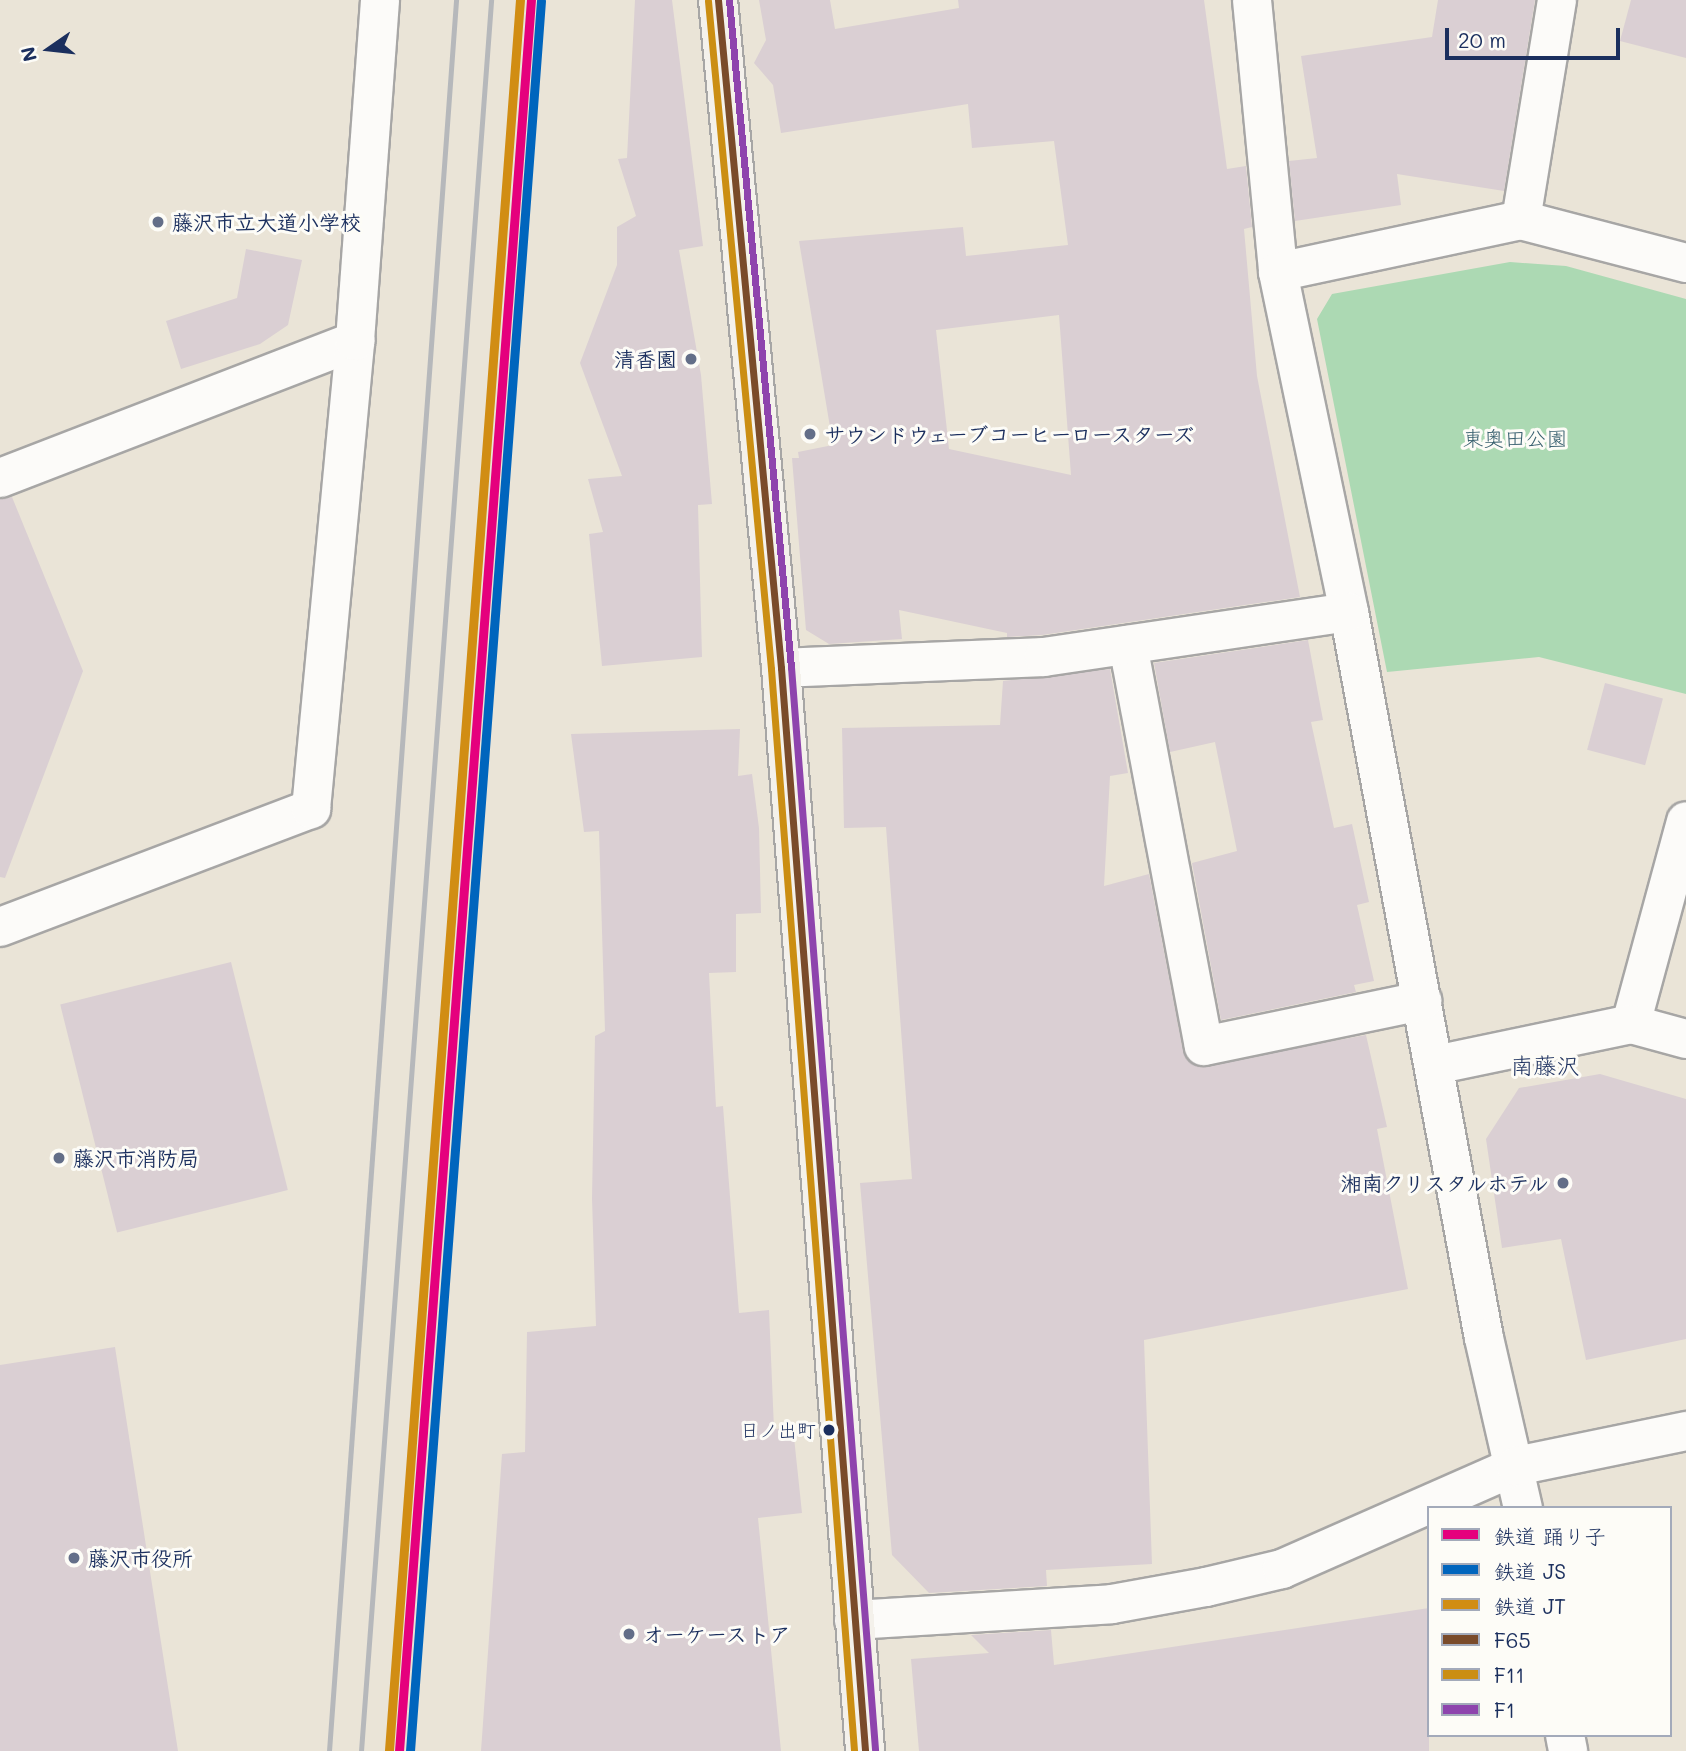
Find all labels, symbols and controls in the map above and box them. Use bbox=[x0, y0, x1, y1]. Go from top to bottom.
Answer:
north arrow bbox=[14, 14, 84, 84]
scale bar bbox=[1448, 14, 1623, 58]
text: 20 m bbox=[1458, 26, 1506, 53]
text: N bbox=[14, 44, 42, 64]
place label: 藤沢市立大道小学校 bbox=[172, 209, 361, 235]
marker: 藤沢市立大道小学校 bbox=[150, 214, 166, 230]
place label: 清香園 bbox=[614, 346, 677, 372]
marker: 清香園 bbox=[683, 351, 699, 367]
place label: サウンドウェーブコーヒーロースターズ bbox=[824, 421, 1200, 447]
park label: 東奥田公園 bbox=[1463, 425, 1567, 451]
marker: サウンドウェーブコーヒーロースターズ bbox=[802, 426, 818, 442]
district label: 南藤沢 bbox=[1511, 1051, 1579, 1079]
place label: 藤沢市消防局 bbox=[73, 1145, 199, 1171]
marker: 藤沢市消防局 bbox=[51, 1150, 67, 1166]
place label: 湘南クリスタルホテル bbox=[1339, 1170, 1549, 1196]
marker: 湘南クリスタルホテル bbox=[1555, 1175, 1571, 1191]
place label: 日ノ出町 bbox=[740, 1419, 816, 1441]
marker: 日ノ出町 bbox=[822, 1423, 836, 1437]
legend bbox=[1427, 1506, 1672, 1737]
text: 鉄道 踊り子 bbox=[1494, 1522, 1606, 1549]
place label: 藤沢市役所 bbox=[88, 1545, 193, 1571]
marker: 藤沢市役所 bbox=[66, 1550, 82, 1566]
text: 鉄道 JS bbox=[1494, 1557, 1566, 1584]
text: 鉄道 JT bbox=[1494, 1592, 1566, 1619]
place label: オーケーストア bbox=[643, 1621, 790, 1647]
marker: オーケーストア bbox=[621, 1626, 637, 1642]
text: F65 bbox=[1494, 1626, 1531, 1653]
text: F11 bbox=[1494, 1661, 1525, 1688]
text: F1 bbox=[1494, 1696, 1515, 1723]

